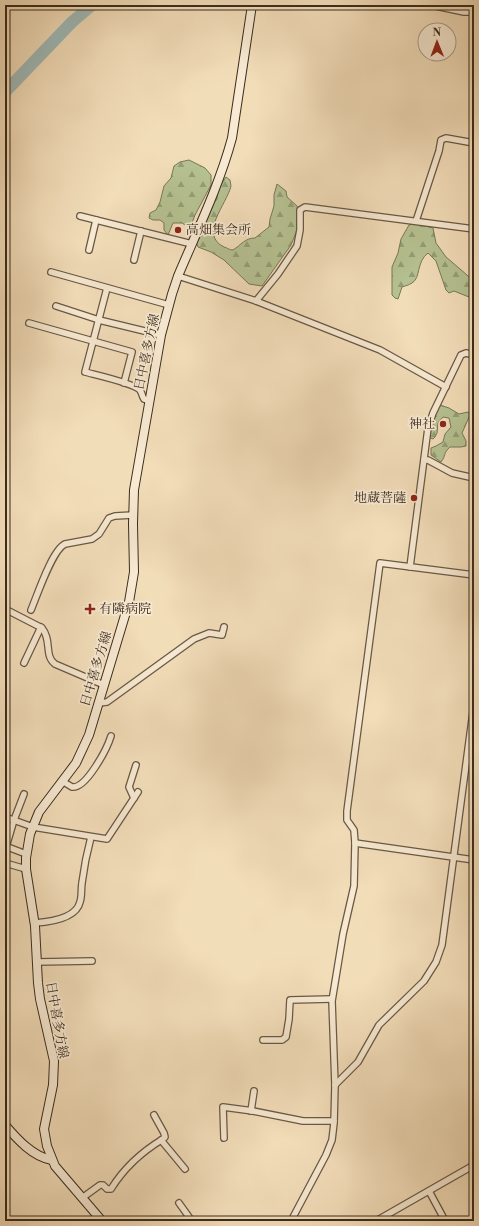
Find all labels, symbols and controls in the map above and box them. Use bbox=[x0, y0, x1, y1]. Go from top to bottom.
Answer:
north arrow bbox=[417, 22, 457, 62]
text: N bbox=[432, 26, 442, 40]
place label: 高畑集会所 bbox=[186, 222, 251, 238]
marker: 高畑集会所 bbox=[173, 225, 183, 235]
street label: 日中喜多方線 bbox=[131, 312, 163, 392]
place label: 神社 bbox=[409, 416, 435, 432]
marker: 神社 bbox=[438, 419, 448, 429]
place label: 地蔵菩薩 bbox=[354, 490, 406, 506]
marker: 地蔵菩薩 bbox=[409, 493, 419, 503]
place label: 有隣病院 bbox=[99, 601, 151, 617]
marker: 有隣病院 bbox=[84, 603, 96, 615]
street label: 日中喜多方線 bbox=[77, 629, 115, 709]
street label: 日中喜多方線 bbox=[42, 980, 72, 1060]

